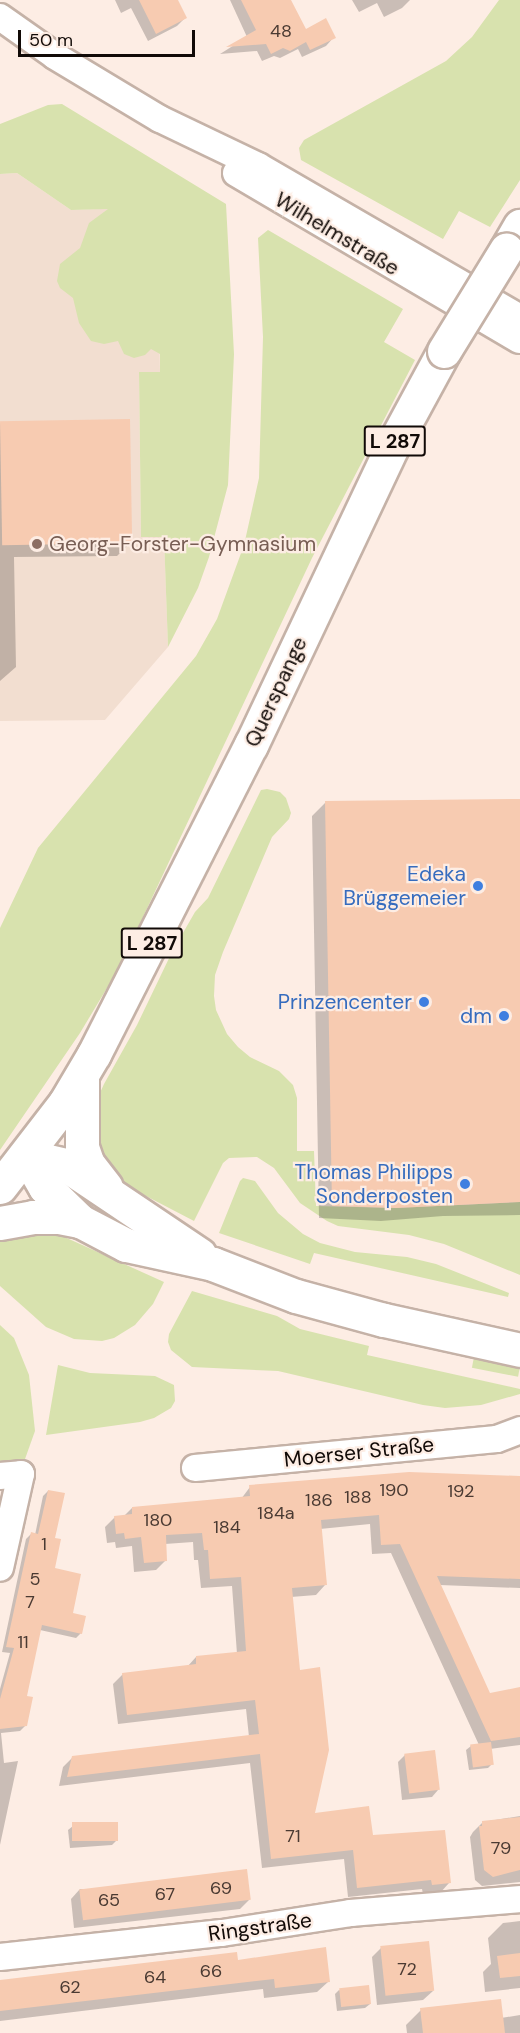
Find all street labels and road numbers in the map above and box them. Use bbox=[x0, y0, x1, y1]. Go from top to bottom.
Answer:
street label: Wilhelmstraße bbox=[270, 187, 404, 281]
road number: L 287 bbox=[364, 424, 426, 458]
street label: Querspange bbox=[240, 633, 312, 751]
road number: L 287 bbox=[120, 926, 184, 960]
street label: Moerser Straße bbox=[283, 1432, 435, 1472]
street label: Ringstraße bbox=[207, 1907, 313, 1947]

